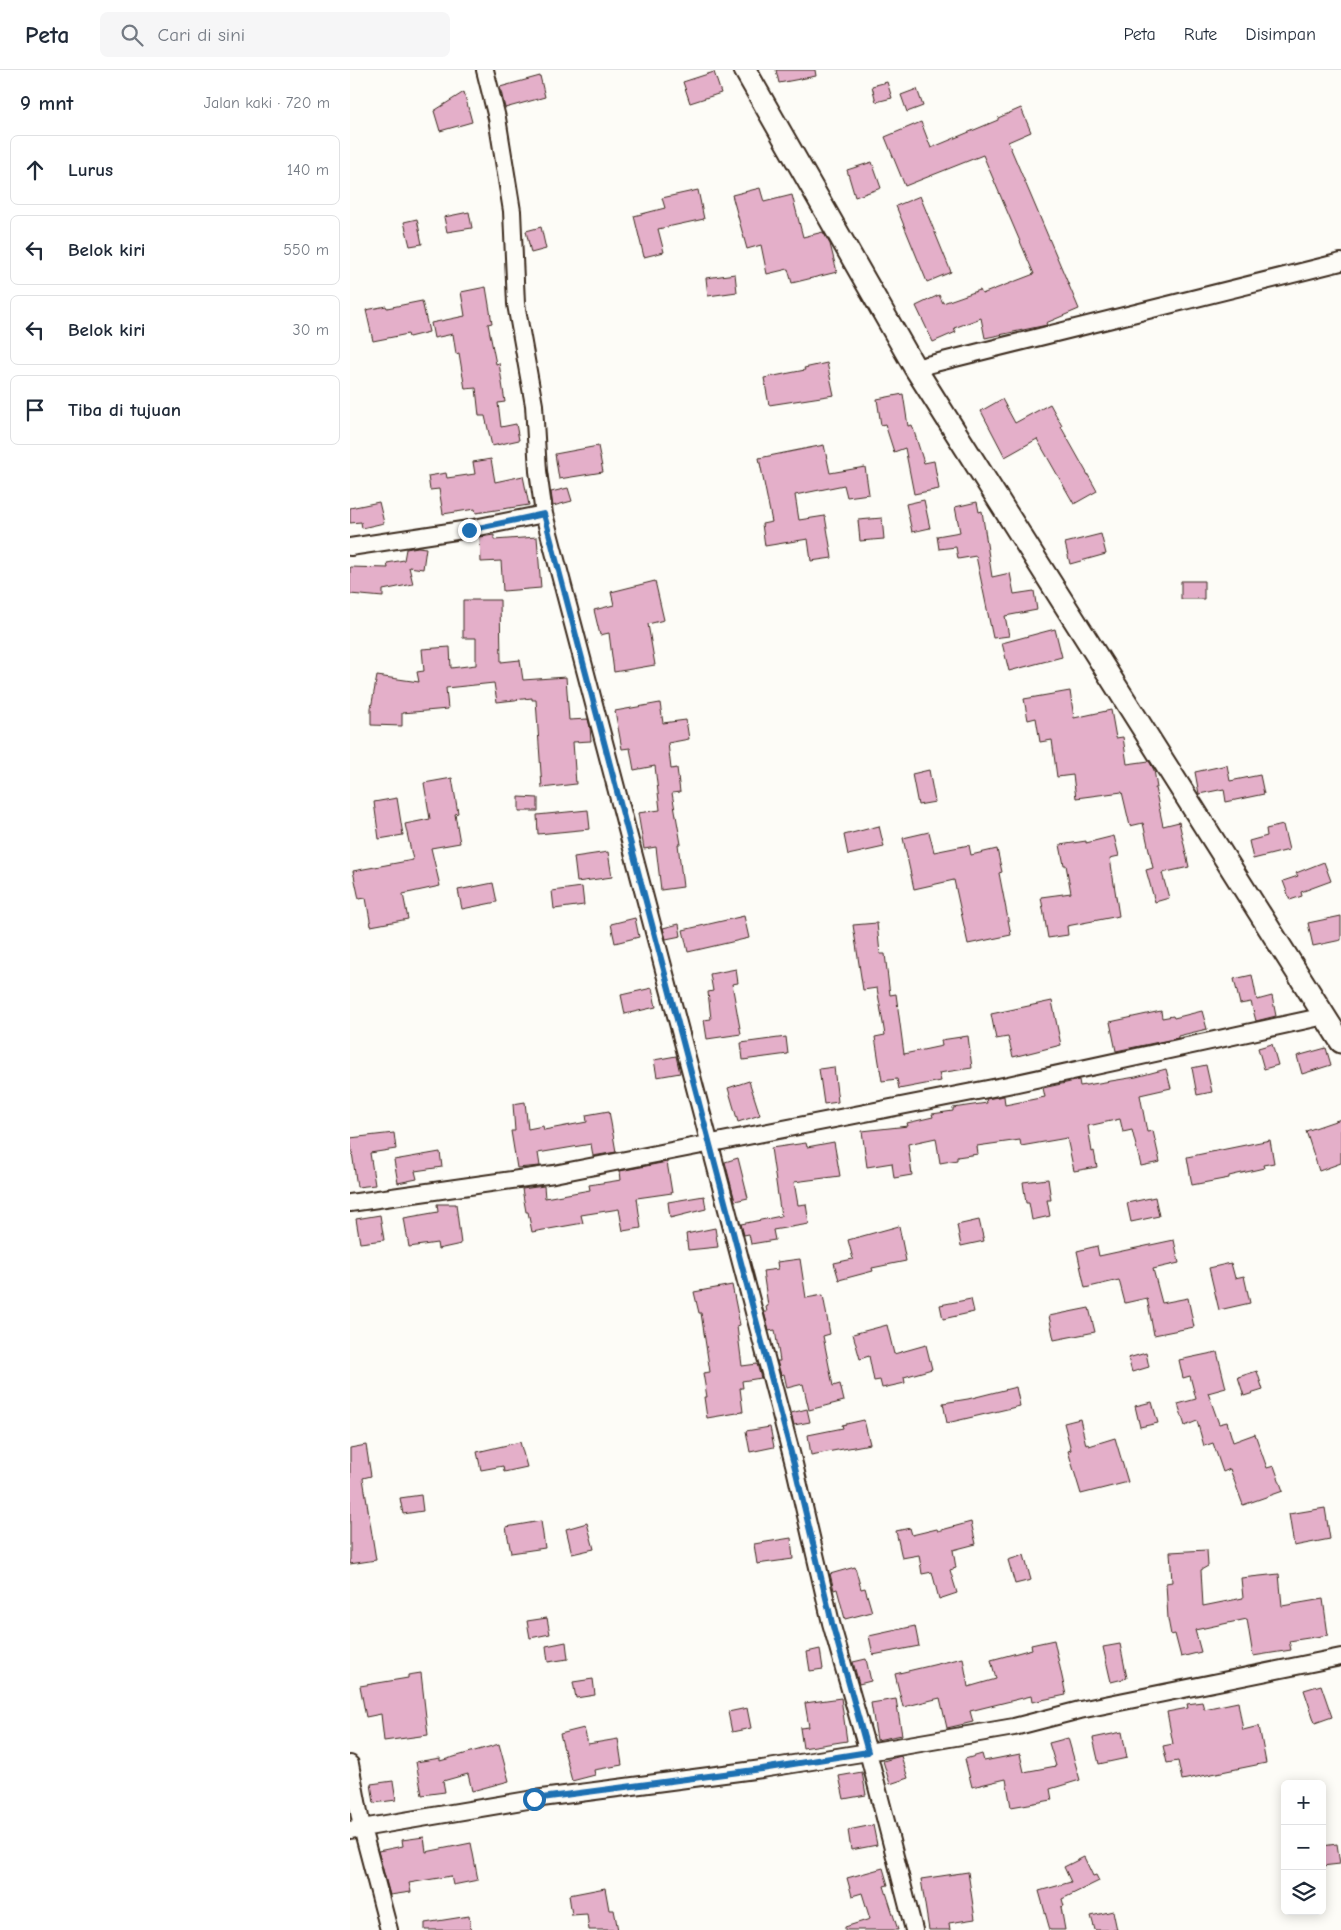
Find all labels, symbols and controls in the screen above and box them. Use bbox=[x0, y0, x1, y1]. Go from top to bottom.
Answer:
search box bbox=[100, 12, 450, 57]
text: Peta bbox=[25, 21, 70, 49]
icon: search bbox=[118, 21, 146, 49]
text: Cari di sini bbox=[158, 24, 245, 46]
text: Peta bbox=[1123, 24, 1156, 45]
text: Rute bbox=[1184, 24, 1217, 45]
text: Disimpan bbox=[1245, 24, 1316, 45]
text: 9 mnt bbox=[20, 91, 73, 115]
text: Jalan kaki · 720 m bbox=[204, 94, 330, 112]
icon: ahead bbox=[21, 156, 49, 184]
text: Lurus bbox=[68, 159, 113, 181]
text: 140 m bbox=[287, 161, 329, 179]
icon: left bbox=[21, 236, 49, 264]
text: Belok kiri bbox=[68, 239, 145, 261]
text: 550 m bbox=[283, 241, 329, 259]
icon: left bbox=[21, 316, 49, 344]
text: Belok kiri bbox=[68, 319, 145, 341]
text: 30 m bbox=[293, 321, 329, 339]
icon: arrive bbox=[21, 396, 49, 424]
text: Tiba di tujuan bbox=[68, 399, 181, 421]
route end bbox=[458, 519, 481, 542]
map controls bbox=[1281, 1780, 1326, 1915]
button: + bbox=[1281, 1780, 1326, 1825]
route start bbox=[523, 1788, 546, 1811]
button: − bbox=[1281, 1825, 1326, 1870]
button: layers bbox=[1281, 1870, 1326, 1915]

